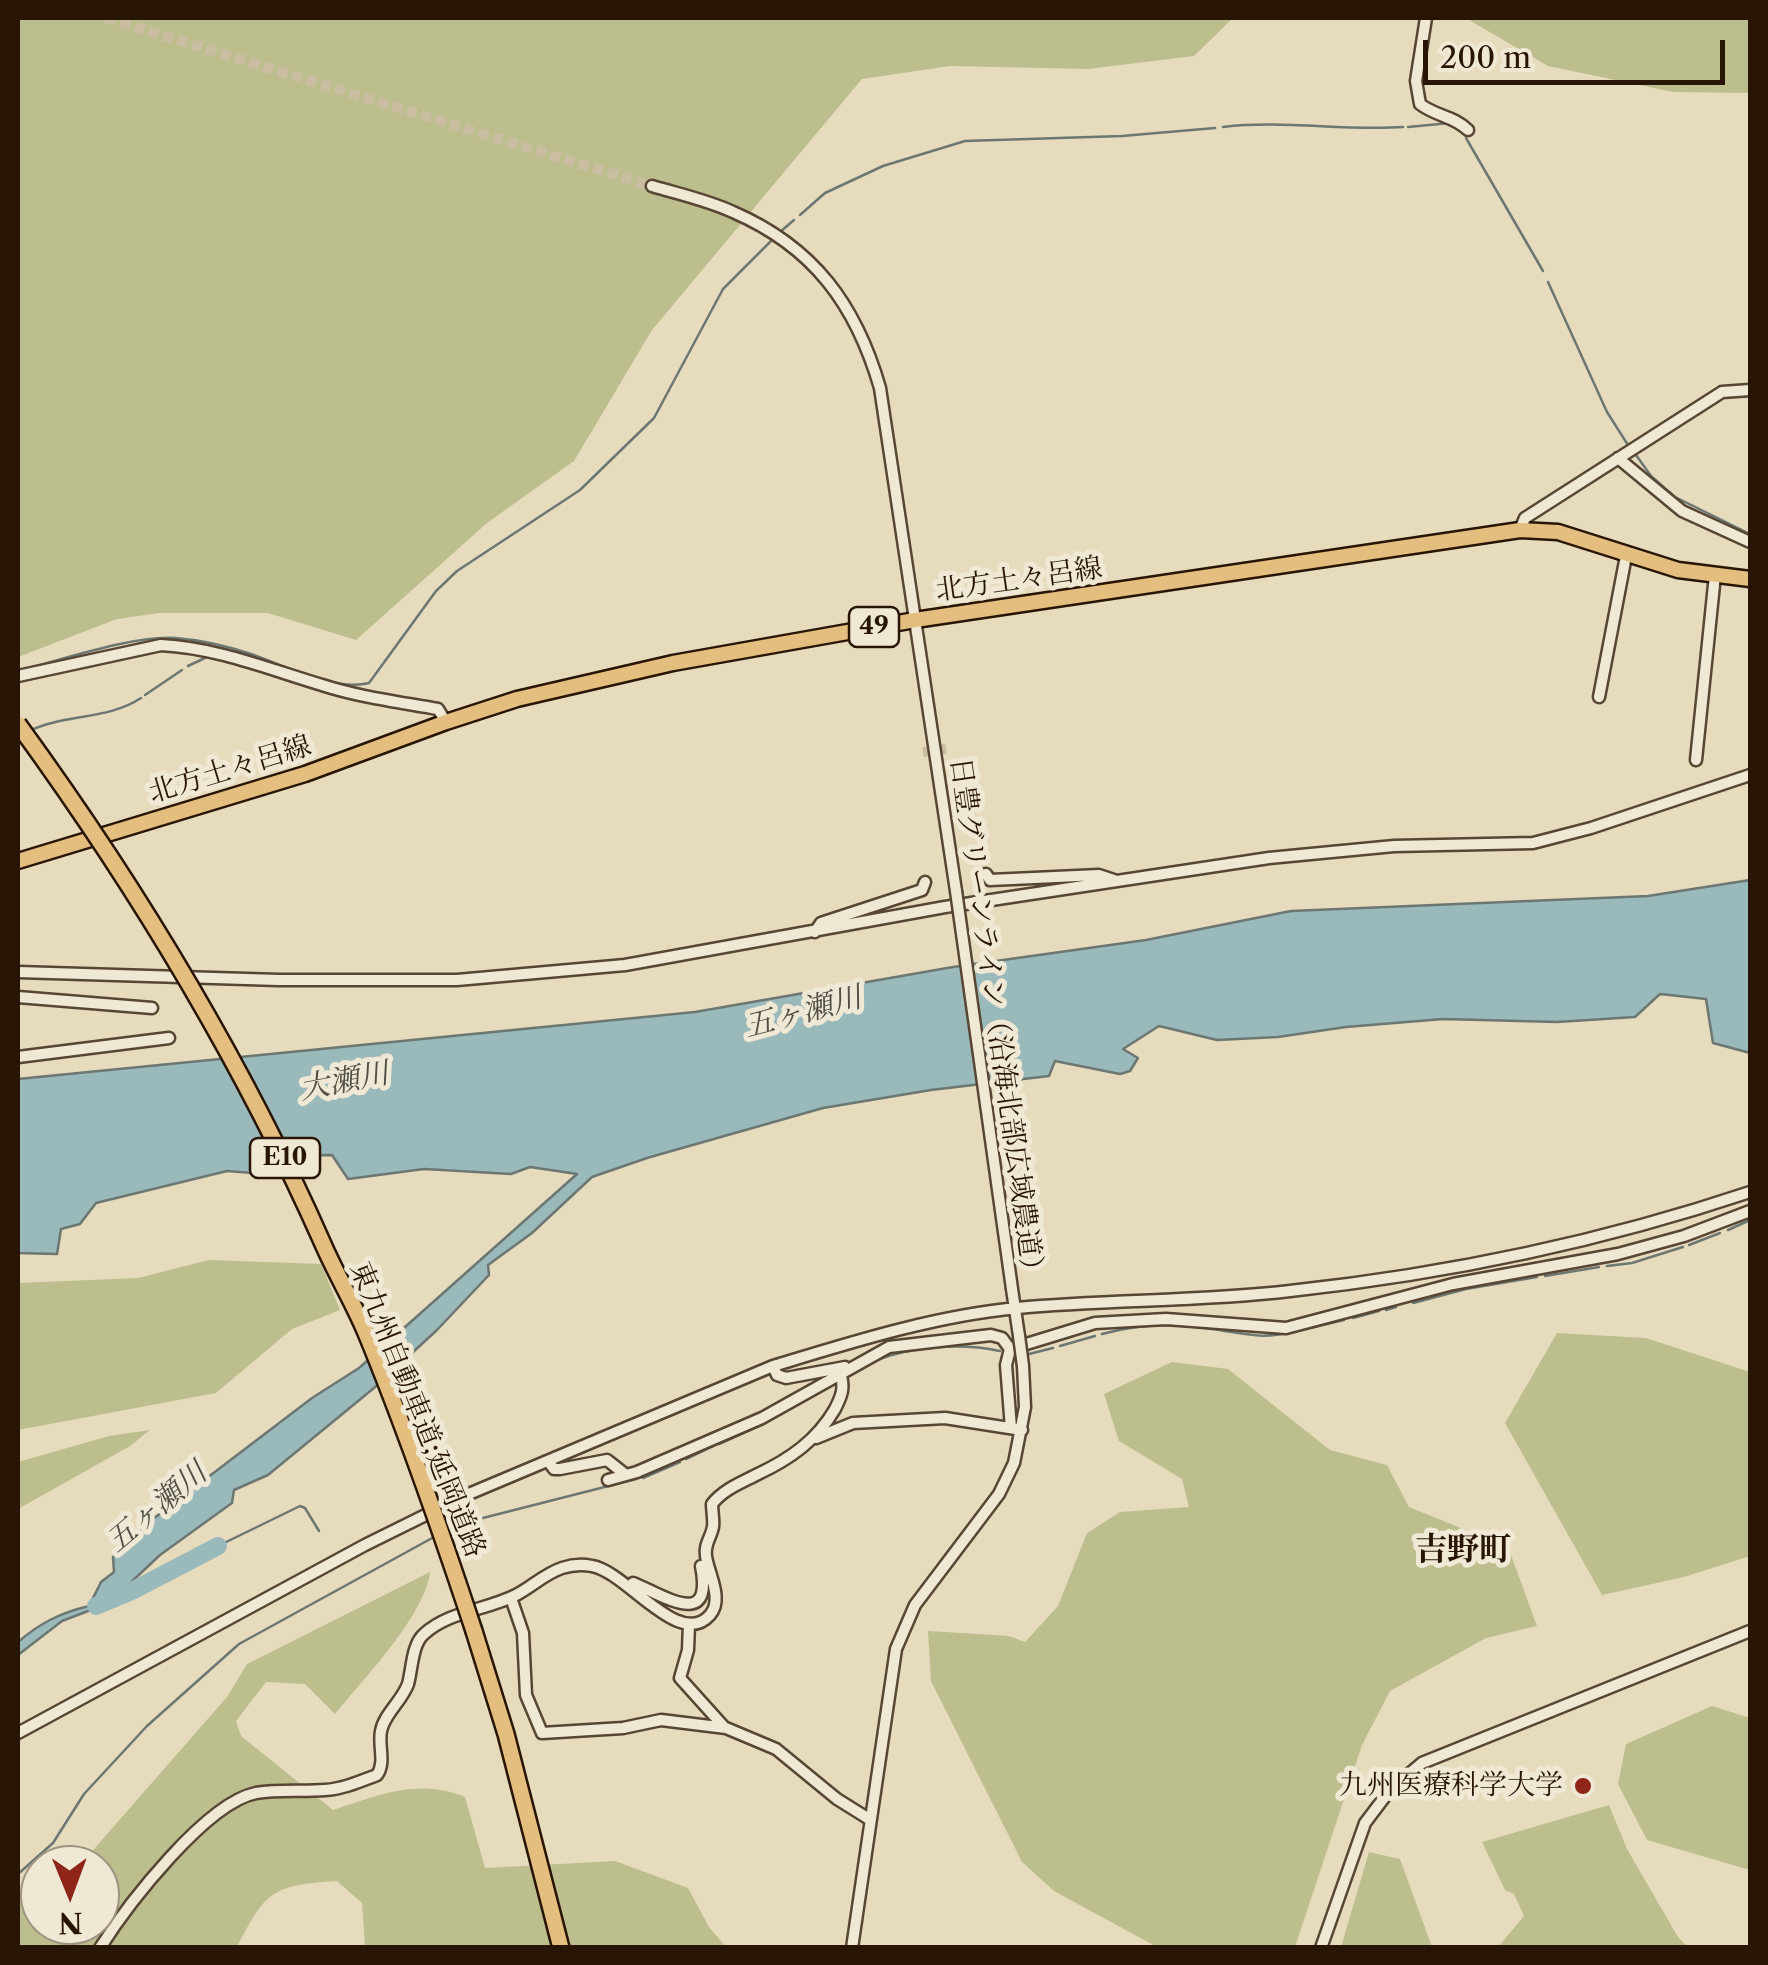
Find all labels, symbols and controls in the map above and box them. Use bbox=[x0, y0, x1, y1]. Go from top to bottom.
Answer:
scale bar bbox=[1428, 20, 1730, 82]
text: 200 m bbox=[1440, 39, 1531, 76]
street label: 北方土々呂線 bbox=[933, 552, 1105, 608]
road number: 49 bbox=[849, 607, 899, 647]
street label: 北方土々呂線 bbox=[145, 729, 315, 811]
street label: 日豊グリーンライン（沿海北部広域農道） bbox=[942, 755, 1050, 1287]
water label: 五ヶ瀬川 bbox=[740, 980, 866, 1046]
water label: 大瀬川 bbox=[296, 1056, 392, 1108]
road number: E10 bbox=[250, 1138, 320, 1178]
street label: 東九州自動車道;延岡道路 bbox=[342, 1257, 492, 1563]
water label: 五ヶ瀬川 bbox=[99, 1456, 215, 1560]
district label: 吉野町 bbox=[1415, 1532, 1511, 1570]
place label: 九州医療科学大学 bbox=[1339, 1769, 1563, 1803]
marker: 九州医療科学大学 bbox=[1572, 1775, 1594, 1797]
north arrow bbox=[20, 1845, 120, 1945]
text: N bbox=[58, 1906, 83, 1940]

